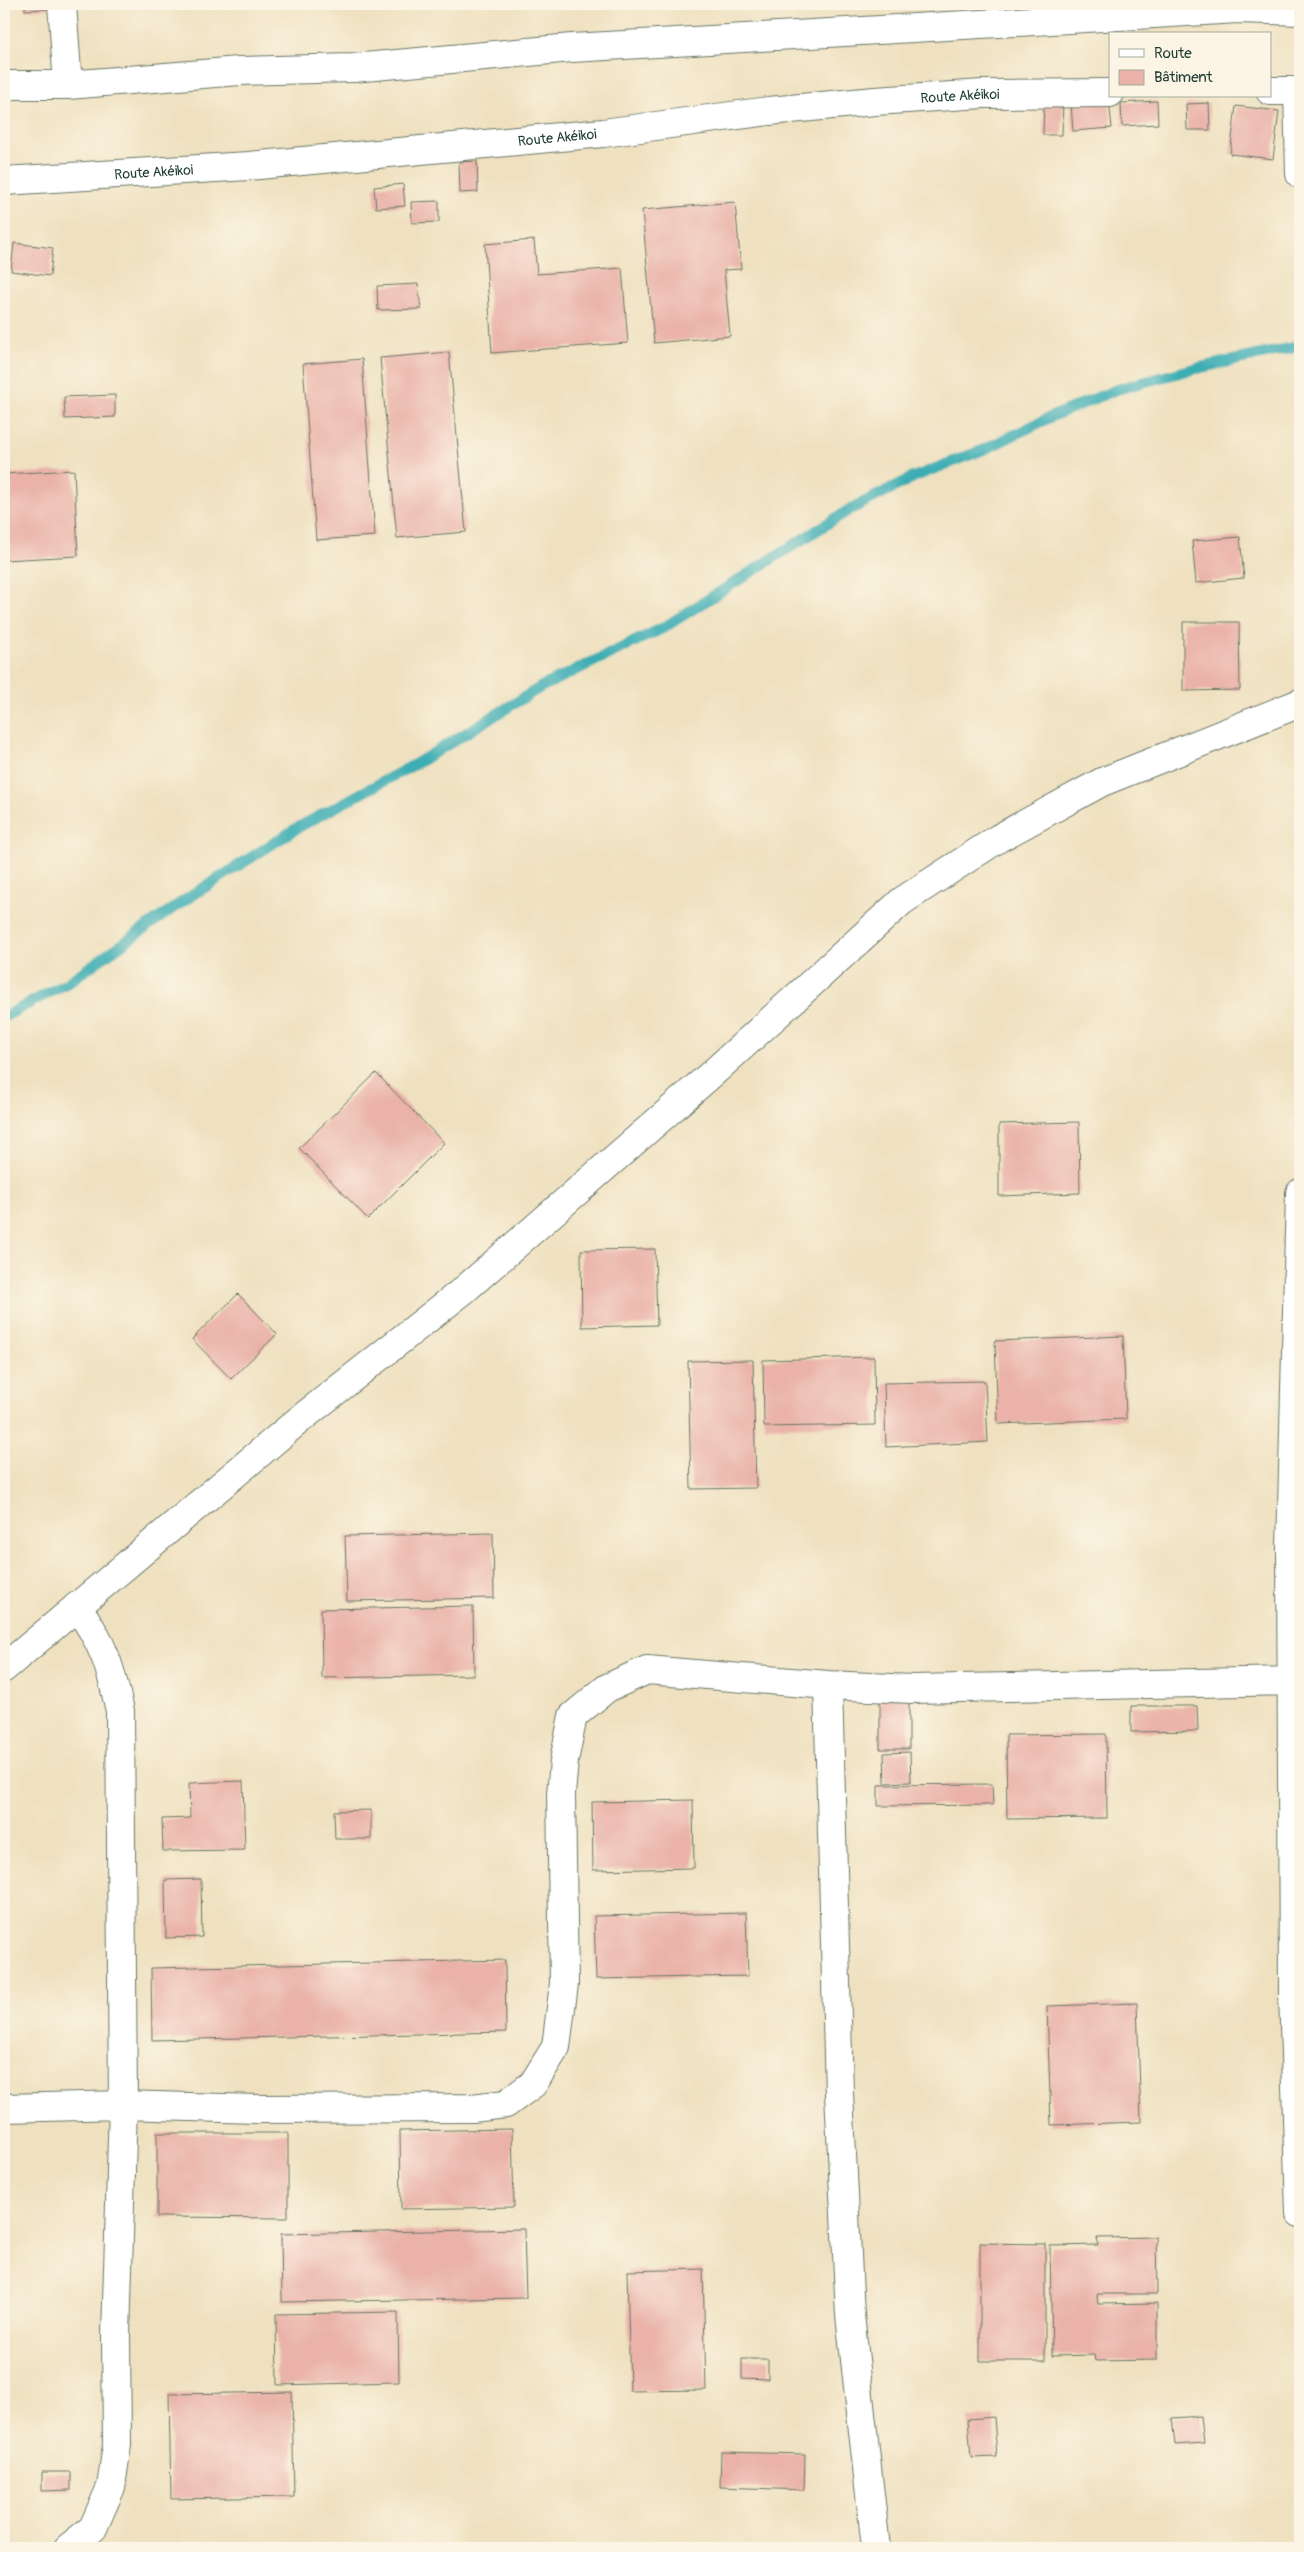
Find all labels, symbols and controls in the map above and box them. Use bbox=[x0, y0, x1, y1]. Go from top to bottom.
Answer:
legend bbox=[1109, 32, 1272, 98]
text: Route bbox=[1154, 44, 1192, 63]
text: Bâtiment bbox=[1154, 68, 1214, 87]
street label: Route Akéikoi bbox=[920, 86, 1000, 107]
street label: Route Akéikoi bbox=[517, 126, 598, 150]
street label: Route Akéikoi bbox=[114, 161, 194, 183]

